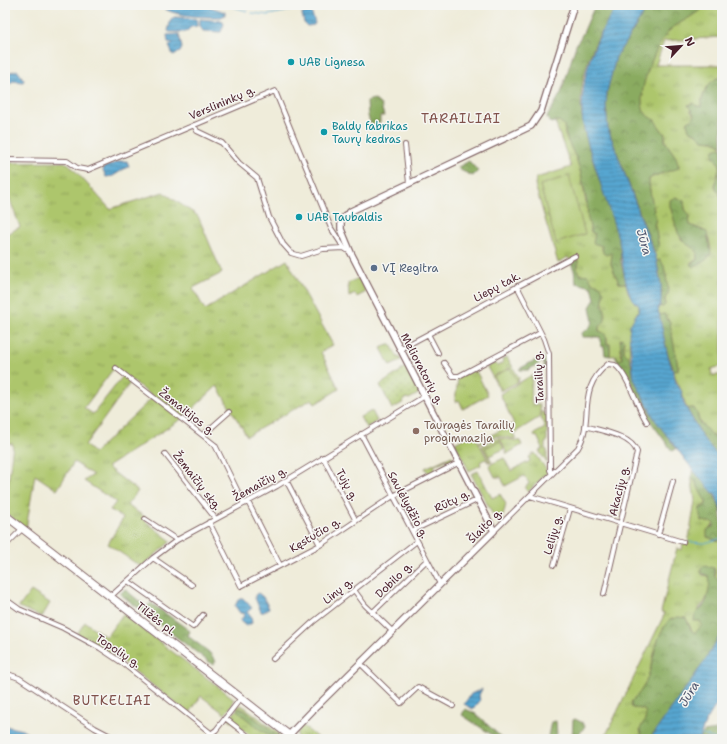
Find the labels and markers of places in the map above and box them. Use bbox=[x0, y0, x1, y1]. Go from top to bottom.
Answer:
place label: UAB Lignesa bbox=[299, 55, 365, 70]
marker: UAB Lignesa bbox=[286, 57, 296, 67]
place label: Baldų fabrikas Taurų kedras bbox=[332, 119, 408, 147]
marker: Baldų fabrikas Taurų kedras bbox=[319, 127, 329, 137]
place label: UAB Taubaldis bbox=[307, 210, 383, 225]
marker: UAB Taubaldis bbox=[294, 212, 304, 222]
place label: VĮ Regitra bbox=[382, 261, 438, 276]
marker: VĮ Regitra bbox=[369, 263, 379, 273]
place label: Tauragės Tarailių progimnazija bbox=[424, 418, 515, 446]
marker: Tauragės Tarailių progimnazija bbox=[411, 426, 421, 436]

